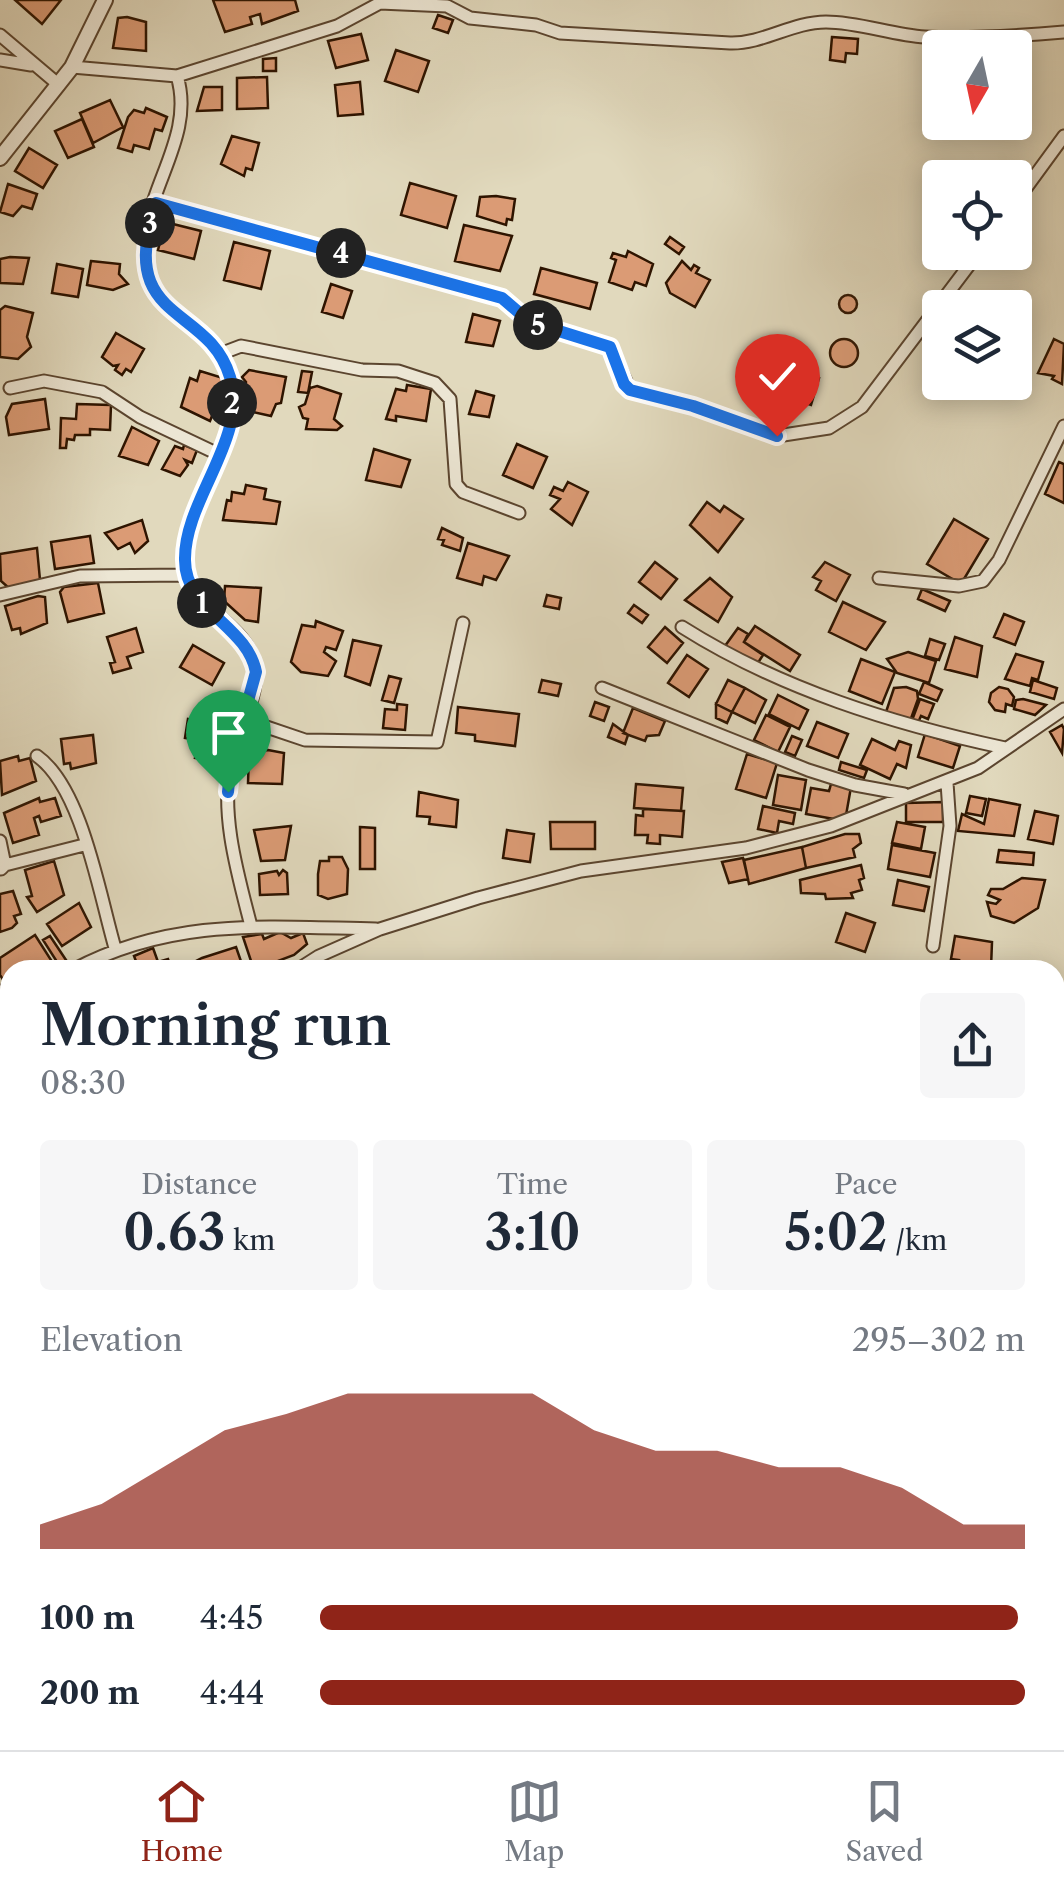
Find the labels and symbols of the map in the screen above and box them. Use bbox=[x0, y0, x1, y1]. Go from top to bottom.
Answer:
north arrow bbox=[922, 30, 1032, 140]
pin: 3 bbox=[125, 198, 175, 248]
pin: 4 bbox=[316, 228, 366, 278]
pin: 5 bbox=[513, 300, 563, 350]
pin bbox=[735, 334, 820, 437]
pin: 2 bbox=[207, 378, 257, 428]
pin: 1 bbox=[177, 578, 227, 628]
pin bbox=[186, 690, 271, 793]

